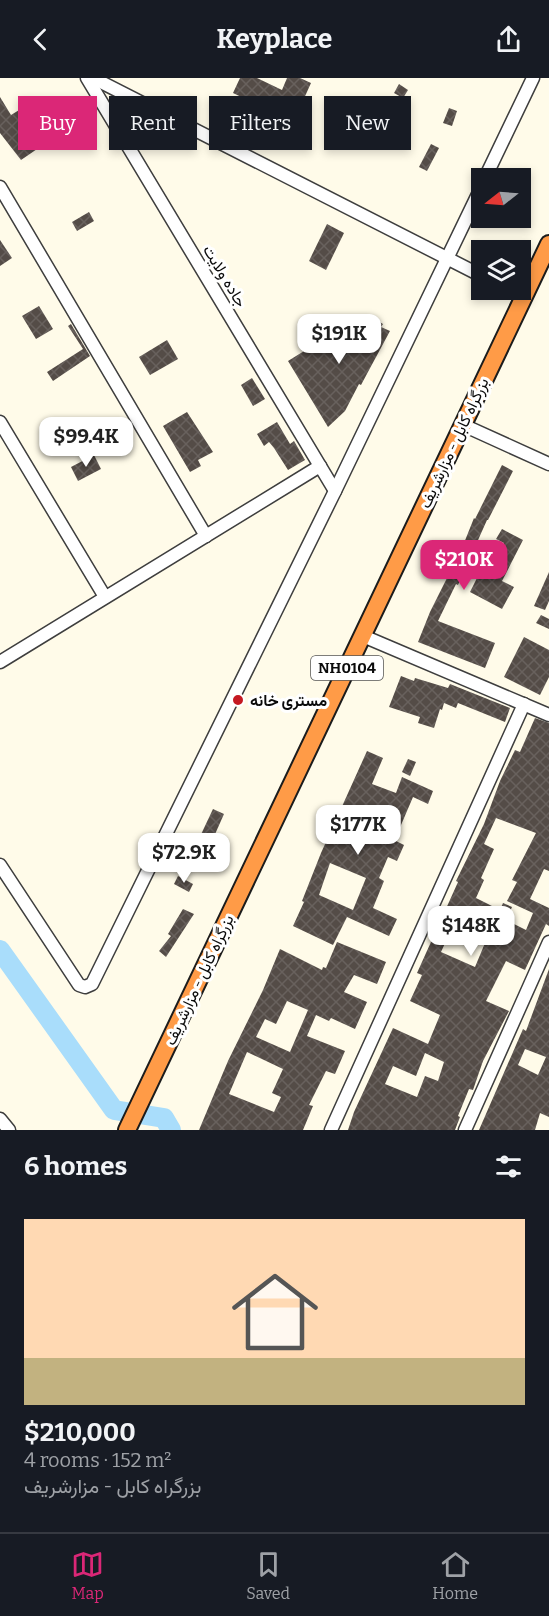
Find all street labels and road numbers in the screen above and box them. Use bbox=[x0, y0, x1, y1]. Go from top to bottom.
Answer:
street label: جاده ولایت bbox=[198, 241, 251, 311]
street label: بزرگراه کابل - مزارشریف bbox=[415, 375, 493, 512]
road number: NH0104 bbox=[311, 656, 383, 680]
street label: بزرگراه کابل - مزارشریف bbox=[160, 912, 238, 1049]

